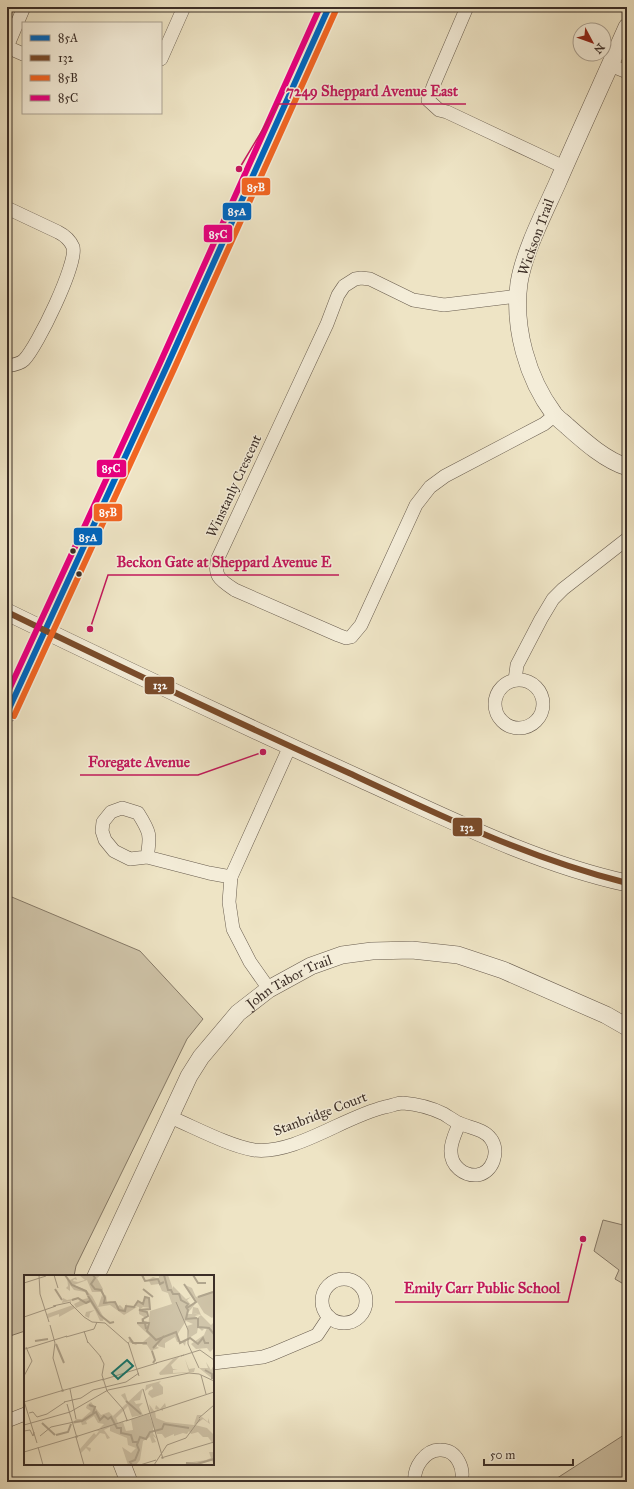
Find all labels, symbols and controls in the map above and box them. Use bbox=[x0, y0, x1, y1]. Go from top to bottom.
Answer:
legend bbox=[22, 22, 162, 114]
north arrow bbox=[572, 22, 612, 62]
text: 85A bbox=[58, 31, 78, 45]
text: N bbox=[591, 40, 607, 57]
text: 132 bbox=[58, 51, 74, 65]
text: 85B bbox=[58, 71, 78, 85]
callout: 7249 Sheppard Avenue East bbox=[278, 77, 466, 104]
text: 7249 Sheppard Avenue East bbox=[286, 82, 459, 101]
text: 85C bbox=[58, 91, 78, 105]
line badge: 85B bbox=[241, 177, 271, 196]
text: 85B bbox=[247, 181, 265, 194]
street label: Wickson Trail bbox=[514, 196, 558, 278]
line badge: 85A bbox=[222, 202, 252, 221]
text: 85A bbox=[228, 205, 247, 218]
line badge: 85C bbox=[203, 224, 233, 243]
text: 85C bbox=[209, 228, 227, 241]
street label: Winstanly Crescent bbox=[203, 432, 265, 540]
line badge: 85C bbox=[96, 459, 127, 478]
text: 85C bbox=[102, 462, 120, 475]
line badge: 85B bbox=[93, 503, 123, 522]
text: 85B bbox=[99, 506, 117, 519]
line badge: 85A bbox=[73, 527, 103, 546]
text: 85A bbox=[79, 531, 98, 544]
unlabelled marker bbox=[68, 546, 78, 556]
callout: Beckon Gate at Sheppard Avenue E bbox=[108, 548, 339, 575]
text: Beckon Gate at Sheppard Avenue E bbox=[116, 553, 332, 572]
unlabelled marker bbox=[74, 569, 84, 579]
line badge: 132 bbox=[144, 676, 175, 695]
text: 132 bbox=[153, 679, 168, 693]
callout: Foregate Avenue bbox=[80, 748, 198, 775]
text: Foregate Avenue bbox=[88, 753, 191, 772]
line badge: 132 bbox=[452, 817, 483, 837]
text: 132 bbox=[460, 821, 475, 835]
street label: John Tabor Trail bbox=[241, 951, 334, 1014]
street label: Stanbridge Court bbox=[271, 1088, 369, 1140]
inset map bbox=[24, 1275, 214, 1465]
callout: Emily Carr Public School bbox=[395, 1275, 568, 1302]
text: Emily Carr Public School bbox=[404, 1279, 561, 1298]
scale bar bbox=[484, 1441, 573, 1467]
text: 50 m bbox=[490, 1448, 515, 1462]

